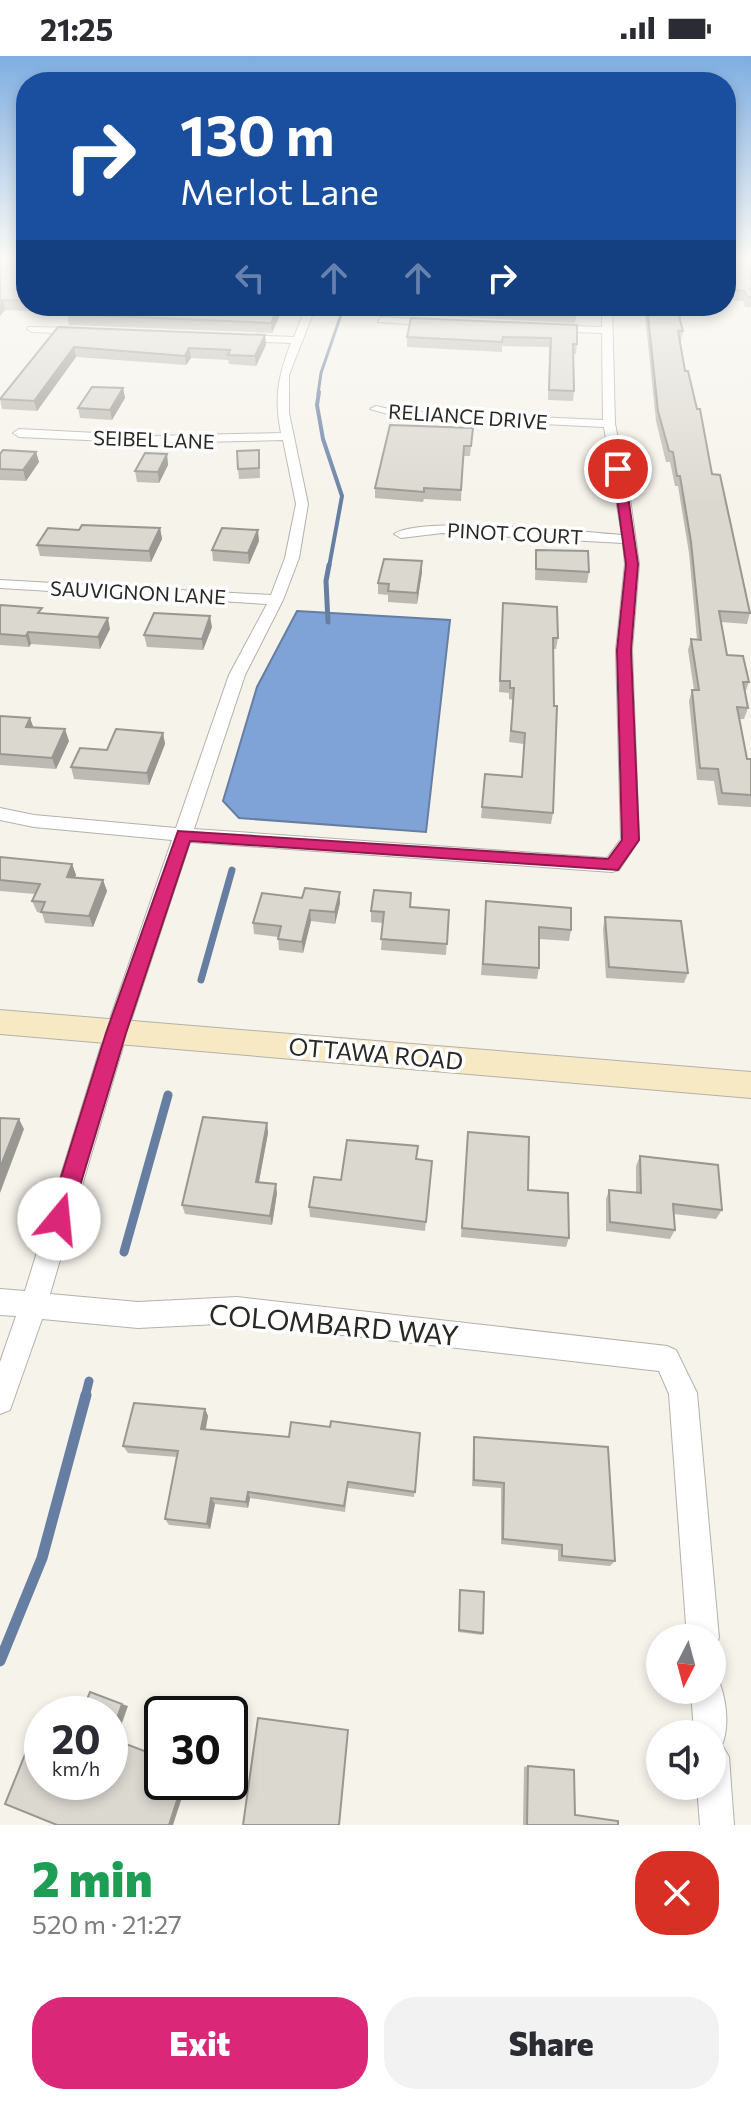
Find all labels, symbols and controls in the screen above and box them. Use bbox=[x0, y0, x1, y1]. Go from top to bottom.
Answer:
text: 21:25 bbox=[40, 10, 113, 47]
text: 130 m bbox=[180, 99, 335, 168]
icon: right bbox=[48, 104, 152, 208]
text: Merlot Lane bbox=[180, 168, 379, 212]
icon: left bbox=[228, 256, 272, 300]
icon: ahead bbox=[312, 256, 356, 300]
icon: ahead bbox=[396, 256, 440, 300]
icon: right bbox=[480, 256, 524, 300]
street label: RELIANCE DRIVE bbox=[387, 398, 549, 434]
street label: SEIBEL LANE bbox=[93, 425, 215, 453]
pin bbox=[584, 435, 652, 503]
icon: arrive bbox=[596, 447, 640, 491]
street label: PINOT COURT bbox=[446, 517, 584, 549]
street label: SAUVIGNON LANE bbox=[49, 575, 227, 609]
street label: OTTAWA ROAD bbox=[288, 1031, 464, 1075]
position arrow bbox=[17, 1177, 101, 1261]
street label: COLOMBARD WAY bbox=[208, 1296, 460, 1352]
north arrow bbox=[646, 1624, 726, 1704]
map controls bbox=[646, 1624, 726, 1800]
speed limit sign: 30 bbox=[144, 1696, 248, 1800]
text: 20 bbox=[51, 1713, 101, 1762]
button: sound bbox=[646, 1720, 726, 1800]
text: km/h bbox=[52, 1756, 100, 1780]
text: 2 min bbox=[32, 1848, 153, 1907]
button: close bbox=[635, 1851, 719, 1935]
text: 520 m · 21:27 bbox=[32, 1908, 182, 1939]
button: Exit bbox=[32, 1997, 368, 2089]
button: Share bbox=[384, 1997, 719, 2089]

